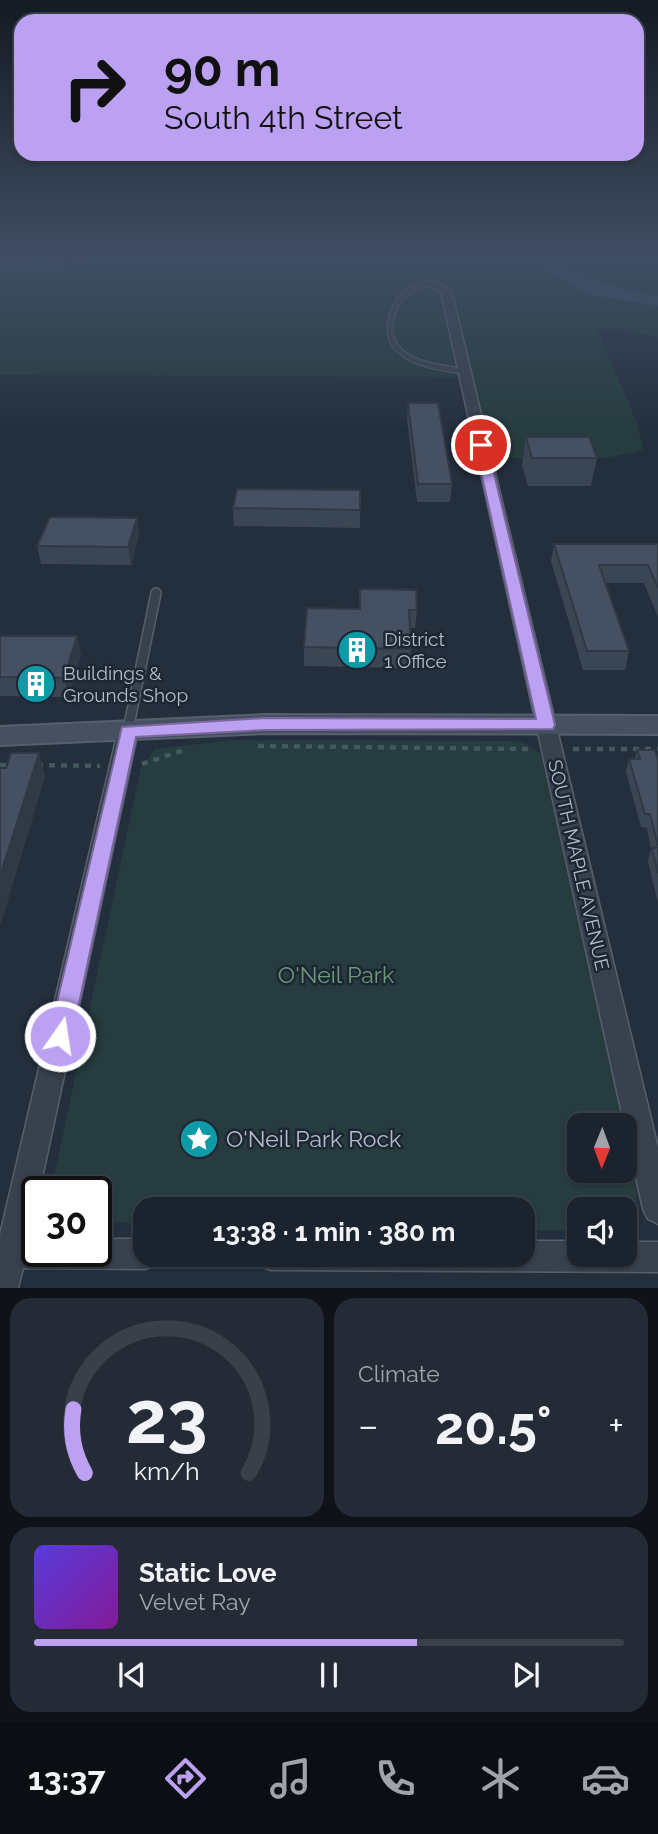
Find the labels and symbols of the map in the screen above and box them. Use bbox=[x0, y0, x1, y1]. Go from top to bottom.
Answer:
pin bbox=[451, 415, 511, 475]
place label: District 1 Office bbox=[384, 628, 447, 672]
building icon: District 1 Office bbox=[336, 629, 378, 671]
place label: Buildings & Grounds Shop bbox=[63, 662, 188, 706]
building icon: Buildings & Grounds Shop bbox=[15, 663, 57, 705]
street label: SOUTH MAPLE AVENUE bbox=[544, 757, 614, 973]
park label: O'Neil Park bbox=[278, 961, 394, 988]
position arrow bbox=[23, 999, 97, 1073]
north arrow bbox=[567, 1113, 637, 1183]
place icon: O'Neil Park Rock bbox=[178, 1118, 220, 1160]
place label: O'Neil Park Rock bbox=[226, 1125, 401, 1152]
speed limit sign: 30 bbox=[21, 1176, 112, 1267]

